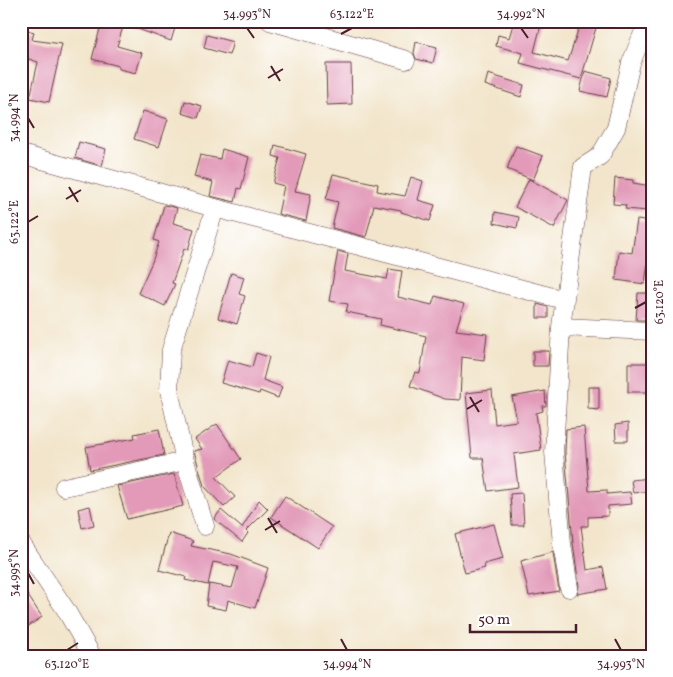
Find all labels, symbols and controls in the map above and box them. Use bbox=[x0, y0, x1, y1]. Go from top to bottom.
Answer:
text: 34.993°N bbox=[223, 7, 271, 23]
text: 63.122°E bbox=[330, 7, 374, 23]
text: 34.992°N bbox=[497, 7, 545, 23]
text: 34.994°N bbox=[7, 94, 23, 142]
text: 63.122°E bbox=[7, 200, 23, 244]
text: 63.120°E bbox=[652, 280, 668, 324]
text: 34.995°N bbox=[7, 549, 23, 597]
scale bar bbox=[470, 602, 577, 634]
text: 50 m bbox=[478, 610, 510, 631]
text: 63.120°E bbox=[45, 657, 89, 673]
text: 34.994°N bbox=[323, 657, 371, 673]
text: 34.993°N bbox=[597, 657, 645, 673]

